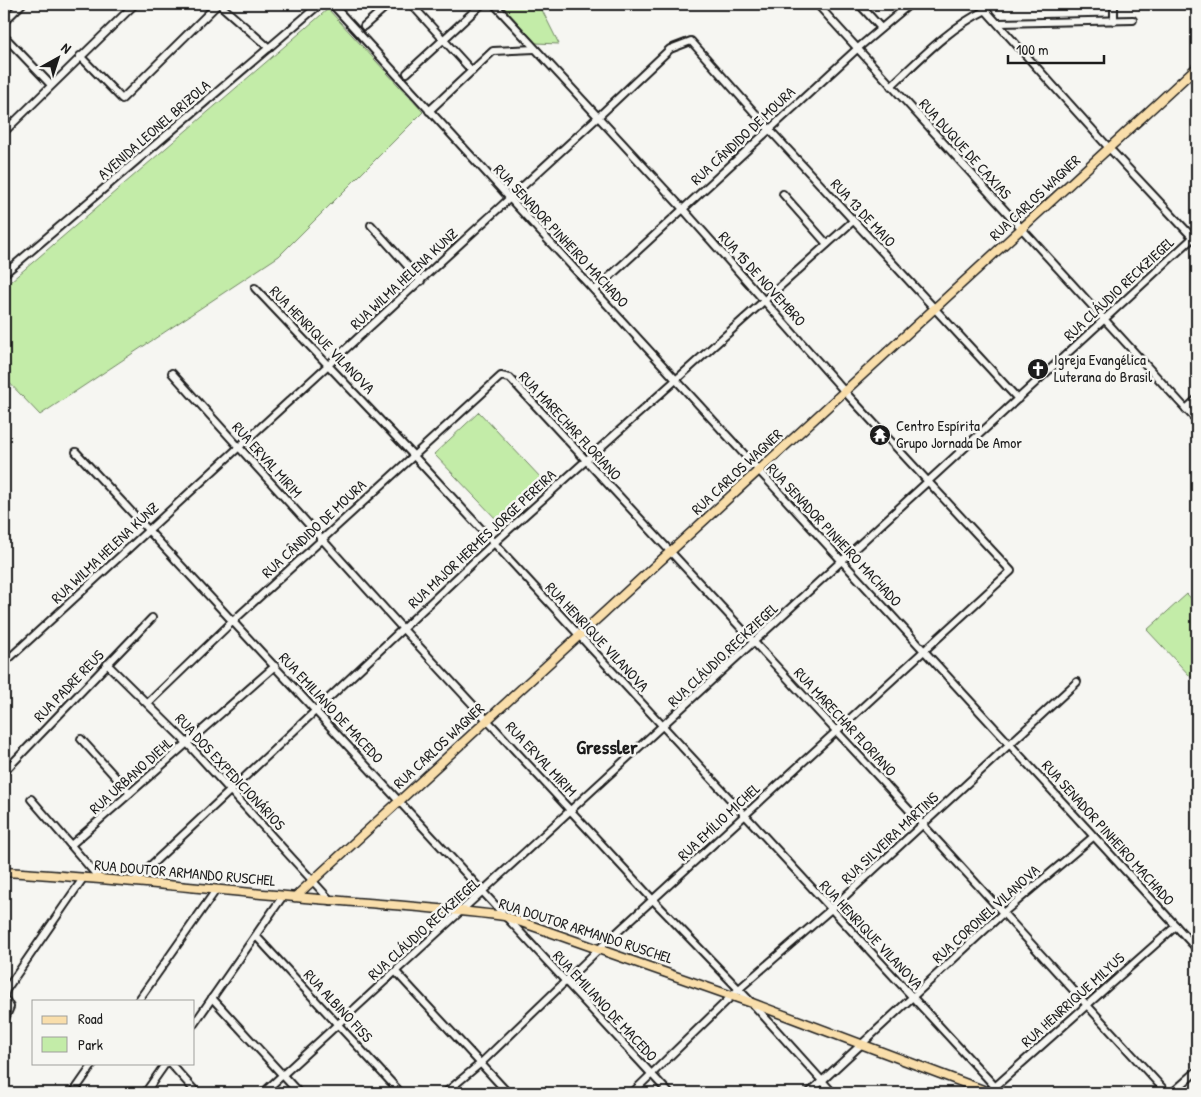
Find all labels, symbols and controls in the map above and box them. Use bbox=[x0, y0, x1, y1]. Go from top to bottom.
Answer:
north arrow bbox=[32, 32, 82, 82]
scale bar bbox=[1008, 32, 1105, 64]
text: N bbox=[58, 38, 76, 58]
text: 100 m bbox=[1016, 39, 1049, 60]
street label: AVENIDA LEONEL BRIZOLA bbox=[93, 74, 215, 184]
street label: RUA CÂNDIDO DE MOURA bbox=[686, 81, 800, 190]
street label: RUA DUQUE DE CAXIAS bbox=[914, 94, 1016, 204]
street label: RUA CARLOS WAGNER bbox=[984, 150, 1085, 245]
street label: RUA SENADOR PINHEIRO MACHADO bbox=[489, 159, 634, 312]
street label: RUA 13 DE MAIO bbox=[826, 174, 901, 252]
street label: RUA WILMA HELENA KUNZ bbox=[345, 223, 462, 334]
street label: RUA 15 DE NOVEMBRO bbox=[714, 227, 811, 331]
street label: RUA CLÁUDIO RECKZIEGEL bbox=[1059, 231, 1179, 346]
street label: RUA HENRIQUE VILANOVA bbox=[265, 281, 380, 399]
place label: Igreja Evangélica Luterana do Brasil bbox=[1054, 349, 1152, 387]
church icon: Igreja Evangélica Luterana do Brasil bbox=[1026, 357, 1050, 381]
street label: RUA MARECHAR FLORIANO bbox=[514, 367, 626, 485]
place label: Centro Espírita Grupo Jornada De Amor bbox=[896, 415, 1022, 453]
street label: RUA ERVAL MIRIM bbox=[228, 417, 307, 502]
temple icon: Centro Espírita Grupo Jornada De Amor bbox=[868, 423, 892, 447]
street label: RUA CARLOS WAGNER bbox=[686, 424, 787, 519]
street label: RUA SENADOR PINHEIRO MACHADO bbox=[762, 458, 907, 611]
street label: RUA MAJOR HERMES JORGE PEREIRA bbox=[403, 464, 561, 613]
street label: RUA CÂNDIDO DE MOURA bbox=[257, 474, 371, 583]
street label: RUA WILMA HELENA KUNZ bbox=[46, 497, 163, 608]
street label: RUA HENRIQUE VILANOVA bbox=[541, 577, 654, 697]
street label: RUA CLÁUDIO RECKZIEGEL bbox=[663, 597, 783, 712]
street label: RUA PADRE REUS bbox=[29, 645, 109, 726]
street label: RUA EMILIANO DE MACEDO bbox=[274, 648, 388, 768]
street label: RUA MARECHAR FLORIANO bbox=[789, 663, 901, 781]
street label: RUA CARLOS WAGNER bbox=[388, 698, 489, 793]
street label: RUA DOS EXPEDICIONÁRIOS bbox=[171, 709, 290, 835]
street label: RUA ERVAL MIRIM bbox=[501, 716, 582, 801]
street label: RUA URBANO DIEHL bbox=[84, 732, 177, 819]
district label: Gressler bbox=[576, 733, 638, 760]
street label: RUA SENADOR PINHEIRO MACHADO bbox=[1037, 755, 1179, 910]
street label: RUA EMÍLIO MICHEL bbox=[673, 778, 765, 865]
street label: RUA SILVEIRA MARTINS bbox=[836, 787, 943, 888]
street label: RUA DOUTOR ARMANDO RUSCHEL bbox=[94, 854, 277, 891]
street label: RUA CORONEL VILANOVA bbox=[927, 859, 1045, 968]
street label: RUA CLÁUDIO RECKZIEGEL bbox=[363, 872, 485, 985]
street label: RUA HENRIQUE VILANOVA bbox=[815, 875, 928, 995]
street label: RUA DOUTOR ARMANDO RUSCHEL bbox=[496, 892, 676, 969]
street label: RUA EMILIANO DE MACEDO bbox=[548, 946, 662, 1066]
street label: RUA HENRRIQUE MILYUS bbox=[1016, 947, 1129, 1052]
street label: RUA ALBINO FISS bbox=[299, 965, 378, 1047]
legend bbox=[32, 1000, 195, 1064]
text: Road bbox=[78, 1008, 103, 1029]
text: Park bbox=[78, 1034, 103, 1055]

